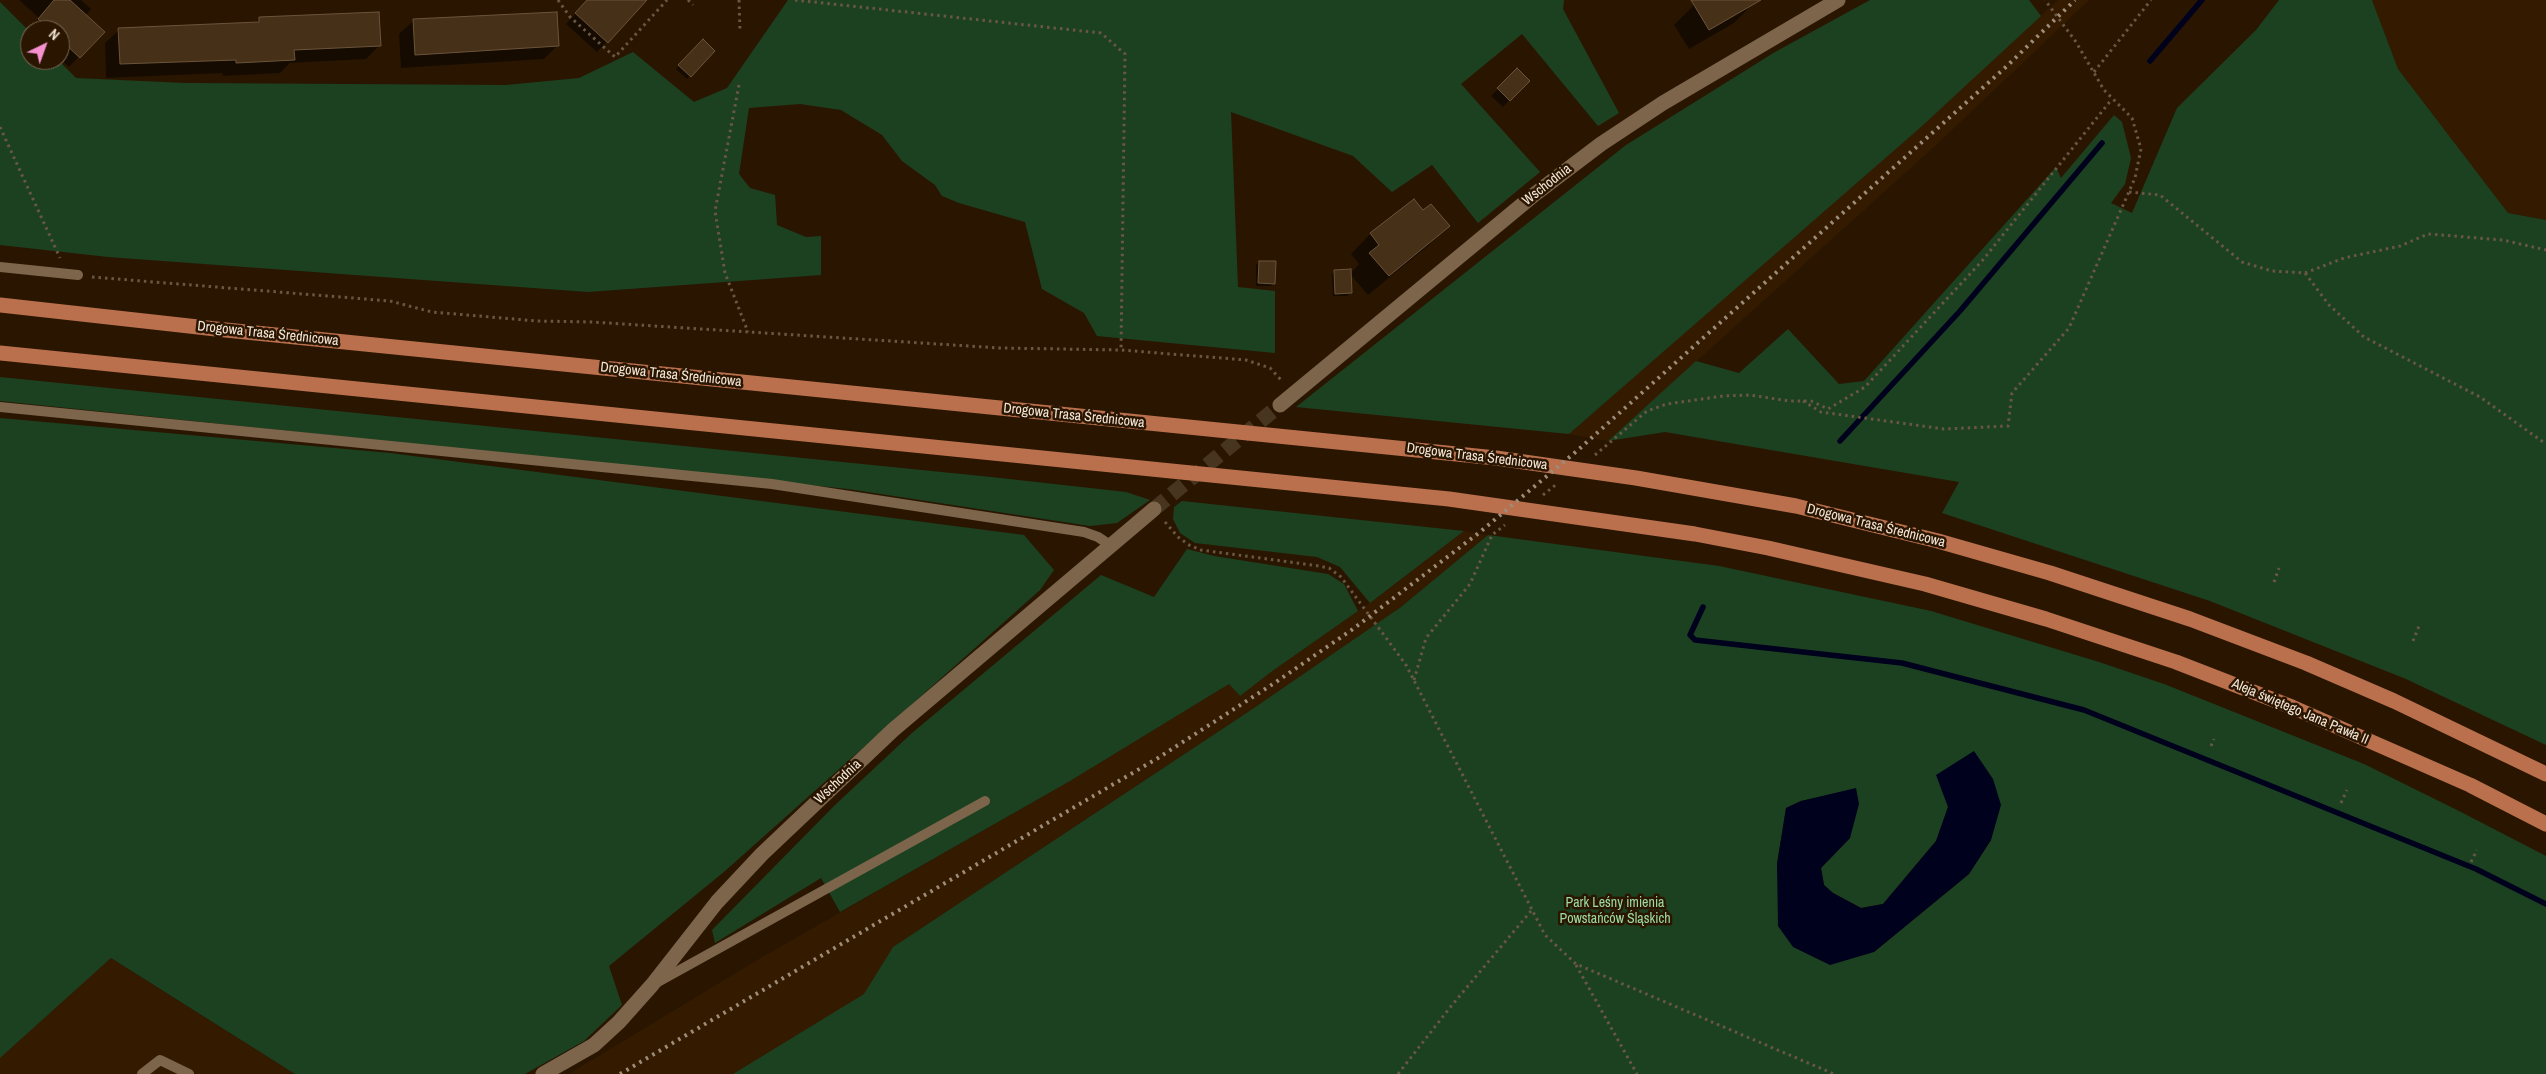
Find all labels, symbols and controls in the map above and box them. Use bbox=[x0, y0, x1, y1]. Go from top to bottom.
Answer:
north arrow bbox=[20, 20, 70, 70]
text: N bbox=[45, 25, 63, 44]
street label: Wschodnia bbox=[1519, 161, 1575, 209]
street label: Drogowa Trasa Średnicowa bbox=[197, 318, 339, 350]
street label: Drogowa Trasa Średnicowa bbox=[600, 359, 742, 391]
street label: Drogowa Trasa Średnicowa bbox=[1003, 400, 1145, 432]
street label: Drogowa Trasa Średnicowa bbox=[1406, 440, 1548, 474]
street label: Drogowa Trasa Średnicowa bbox=[1805, 501, 1947, 551]
street label: Aleja świętego Jana Pawła II bbox=[2229, 676, 2371, 748]
street label: Wschodnia bbox=[811, 756, 865, 808]
park label: Park Leśny imienia Powstańców Śląskich bbox=[1559, 895, 1671, 928]

